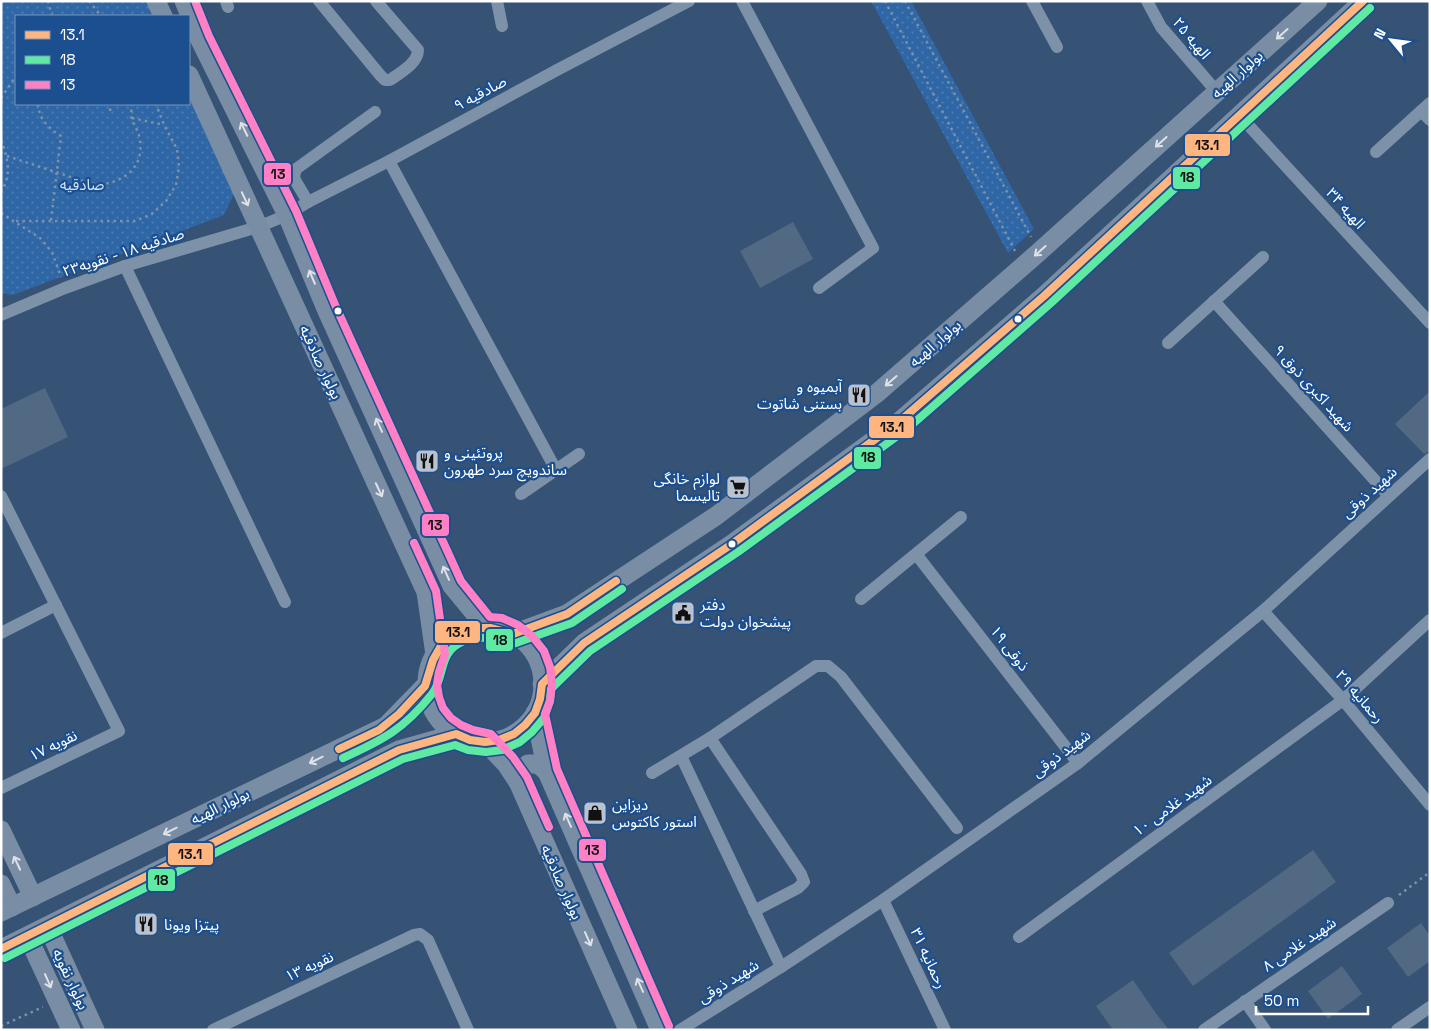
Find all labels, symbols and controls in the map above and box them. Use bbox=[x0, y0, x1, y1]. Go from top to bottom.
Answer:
street label: الهیه ۲۵ bbox=[1169, 13, 1215, 63]
legend bbox=[15, 15, 190, 105]
north arrow bbox=[1366, 15, 1416, 65]
text: 13.1 bbox=[60, 25, 85, 44]
text: N bbox=[1369, 25, 1390, 42]
one-way arrow bbox=[1276, 28, 1289, 40]
street label: بولوار الهیه bbox=[1207, 46, 1267, 102]
text: 18 bbox=[60, 50, 76, 69]
street label: صادقیه ۹ bbox=[450, 71, 510, 115]
text: 13 bbox=[60, 75, 75, 94]
one-way arrow bbox=[239, 122, 248, 137]
line badge: 13.1 bbox=[1184, 133, 1231, 157]
text: 13.1 bbox=[1195, 136, 1219, 154]
one-way arrow bbox=[1155, 137, 1168, 148]
line badge: 13 bbox=[263, 162, 292, 186]
text: 13 bbox=[271, 165, 285, 183]
line badge: 18 bbox=[1172, 166, 1201, 190]
text: 18 bbox=[1180, 168, 1195, 186]
park label: صادقیه bbox=[60, 175, 104, 194]
street label: الهیه ۳۴ bbox=[1323, 183, 1369, 233]
one-way arrow bbox=[241, 191, 251, 206]
street label: صادقیه ۱۸ - نقویه۲۳ bbox=[60, 223, 186, 281]
one-way arrow bbox=[1034, 245, 1047, 257]
one-way arrow bbox=[307, 269, 316, 284]
unlabelled marker bbox=[333, 306, 343, 316]
unlabelled marker bbox=[1013, 314, 1023, 324]
street label: بولوار الهیه bbox=[905, 315, 965, 371]
street label: بولوار صادقیه bbox=[296, 322, 346, 402]
street label: شهید اکبری ذوق ۹ bbox=[1270, 340, 1358, 436]
one-way arrow bbox=[885, 375, 898, 387]
place label: آبمیوه و بستنی شاتوت bbox=[757, 377, 843, 413]
restaurant icon: آبمیوه و بستنی شاتوت bbox=[846, 382, 872, 408]
line badge: 13.1 bbox=[868, 415, 915, 439]
one-way arrow bbox=[373, 418, 383, 433]
text: 13.1 bbox=[880, 418, 904, 436]
place label: پروتئینی و ساندویچ سرد طهرون bbox=[444, 443, 567, 482]
line badge: 18 bbox=[853, 446, 882, 470]
restaurant icon: پروتئینی و ساندویچ سرد طهرون bbox=[414, 448, 440, 474]
text: 18 bbox=[861, 448, 876, 466]
street label: شهید ذوقی bbox=[1337, 462, 1401, 522]
place label: لوازم خانگی تالیسما bbox=[654, 469, 720, 505]
supermarket icon: لوازم خانگی تالیسما bbox=[725, 474, 751, 500]
one-way arrow bbox=[375, 482, 385, 497]
line badge: 13 bbox=[421, 513, 450, 537]
text: 13 bbox=[428, 516, 442, 534]
unlabelled marker bbox=[727, 539, 737, 549]
one-way arrow bbox=[441, 566, 451, 581]
place label: دفتر پیشخوان دولت bbox=[699, 595, 791, 632]
public building icon: دفتر پیشخوان دولت bbox=[670, 600, 696, 626]
line badge: 13.1 bbox=[434, 620, 481, 644]
street label: ذوقی ۱۹ bbox=[986, 621, 1034, 675]
text: 13.1 bbox=[446, 623, 470, 641]
line badge: 18 bbox=[485, 628, 514, 652]
text: 18 bbox=[493, 631, 508, 649]
street label: رحمانیه ۲۹ bbox=[1332, 665, 1388, 727]
street label: نقویه ۱۷ bbox=[26, 725, 80, 765]
street label: شهید ذوقی bbox=[1028, 725, 1094, 781]
one-way arrow bbox=[309, 756, 324, 765]
street label: شهید غلامی ۱۰ bbox=[1129, 770, 1215, 840]
street label: بولوار الهیه bbox=[188, 784, 252, 828]
place label: دیزاین استور کاکتوس bbox=[612, 795, 697, 831]
shop icon: دیزاین استور کاکتوس bbox=[582, 800, 608, 826]
one-way arrow bbox=[562, 813, 572, 828]
one-way arrow bbox=[163, 826, 178, 836]
line badge: 13 bbox=[578, 838, 607, 862]
text: 13 bbox=[585, 841, 599, 859]
line badge: 13.1 bbox=[167, 842, 214, 866]
street label: بولوار صادقیه bbox=[537, 842, 587, 922]
text: 13.1 bbox=[178, 845, 202, 863]
one-way arrow bbox=[12, 856, 21, 871]
line badge: 18 bbox=[147, 868, 176, 892]
text: 18 bbox=[154, 871, 169, 889]
restaurant icon: پیتزا ویونا bbox=[133, 911, 159, 937]
street label: شهید غلامی ۸ bbox=[1259, 912, 1340, 976]
place label: پیتزا ویونا bbox=[164, 915, 219, 935]
street label: رحمانیه ۳۱ bbox=[907, 925, 951, 991]
one-way arrow bbox=[583, 931, 593, 946]
street label: بولوار نقویه bbox=[49, 945, 93, 1013]
street label: نقویه ۱۳ bbox=[282, 947, 336, 985]
street label: شهید ذوقی bbox=[694, 955, 762, 1007]
one-way arrow bbox=[44, 973, 54, 988]
one-way arrow bbox=[635, 978, 645, 993]
scale bar bbox=[1256, 984, 1368, 1016]
text: 50 m bbox=[1264, 991, 1299, 1010]

